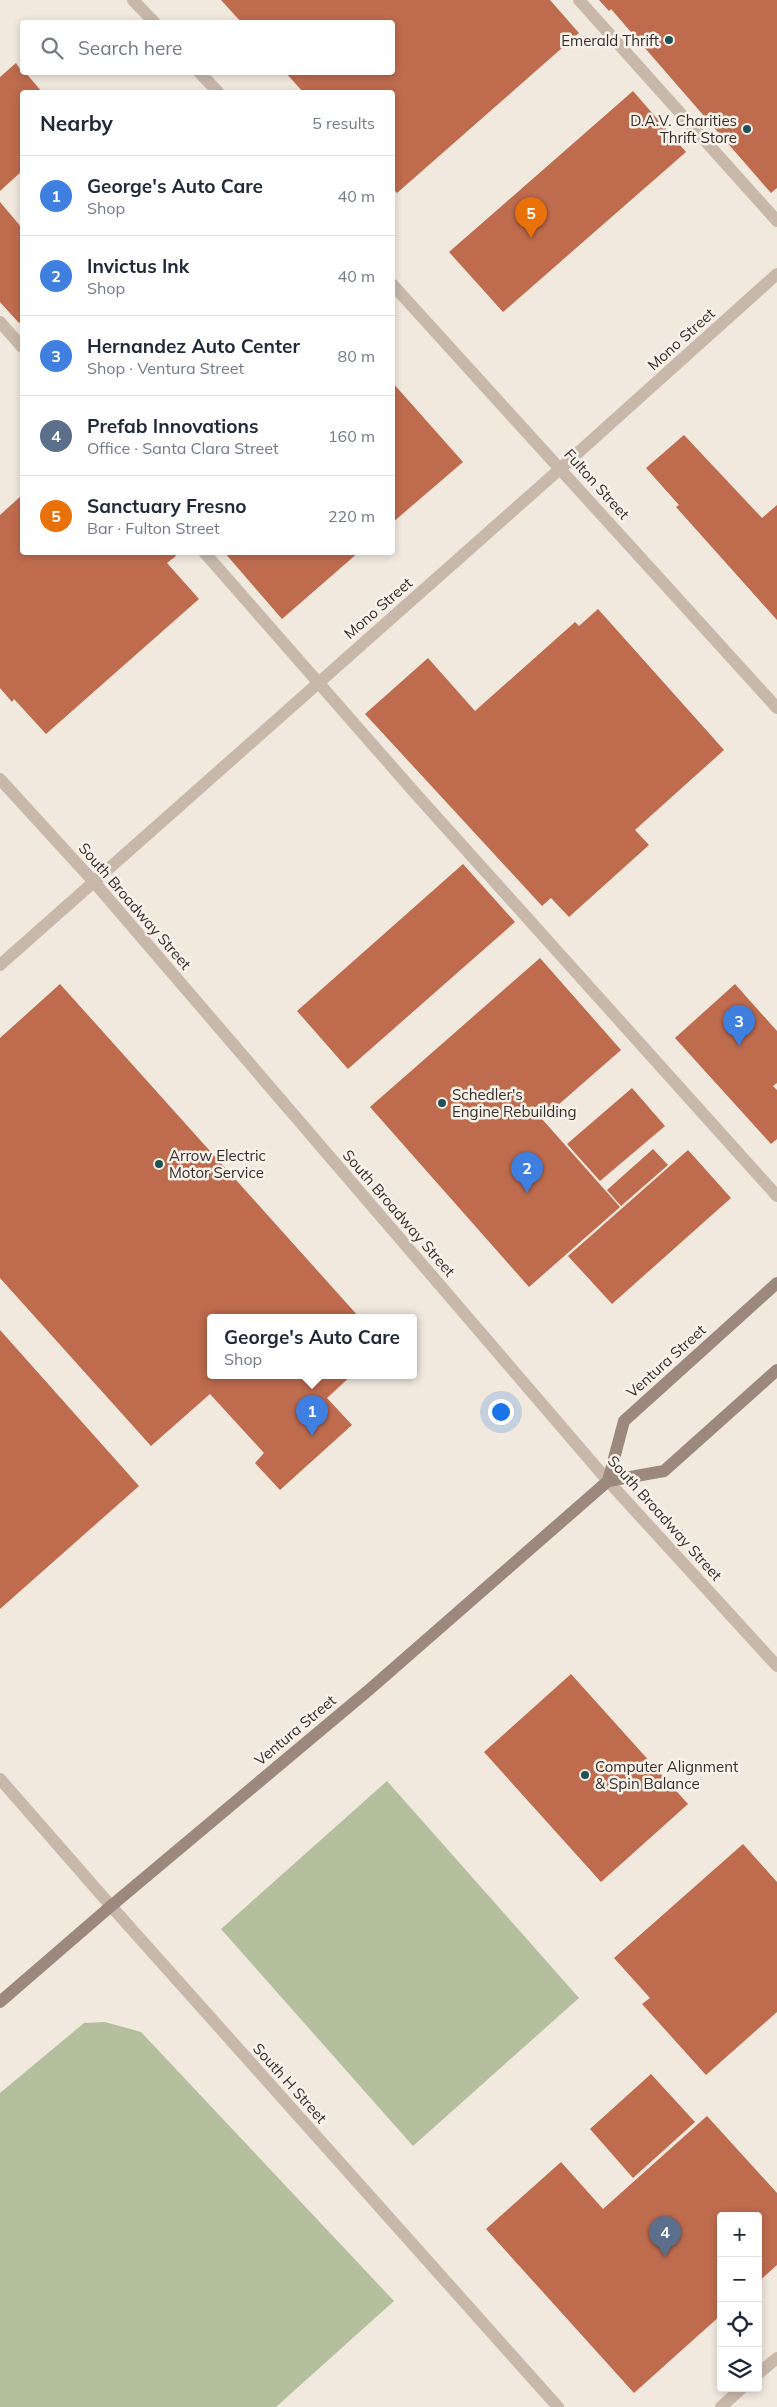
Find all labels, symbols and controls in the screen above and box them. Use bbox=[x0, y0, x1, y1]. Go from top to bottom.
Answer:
search box bbox=[20, 20, 395, 75]
place label: Emerald Thrift bbox=[561, 31, 659, 50]
icon: search bbox=[38, 34, 66, 62]
marker: Emerald Thrift bbox=[663, 34, 675, 46]
text: Search here bbox=[78, 36, 182, 60]
text: Nearby bbox=[40, 110, 113, 136]
place label: D.A.V. Charities Thrift Store bbox=[630, 111, 737, 147]
text: 5 results bbox=[312, 113, 375, 133]
marker: D.A.V. Charities Thrift Store bbox=[741, 123, 753, 135]
text: George's Auto Care bbox=[87, 174, 263, 198]
text: 1 bbox=[51, 186, 61, 206]
text: 40 m bbox=[338, 186, 375, 206]
pin: 5 bbox=[515, 197, 547, 238]
text: Shop bbox=[87, 198, 125, 218]
text: Invictus Ink bbox=[87, 254, 189, 278]
text: 2 bbox=[51, 266, 61, 286]
text: 40 m bbox=[338, 266, 375, 286]
text: Shop bbox=[87, 278, 125, 298]
street label: Mono Street bbox=[643, 304, 719, 374]
text: Hernandez Auto Center bbox=[87, 334, 300, 358]
text: 3 bbox=[51, 346, 61, 366]
text: 80 m bbox=[338, 346, 375, 366]
text: Shop · Ventura Street bbox=[87, 358, 244, 378]
text: Prefab Innovations bbox=[87, 414, 259, 438]
text: 4 bbox=[51, 426, 61, 446]
text: 160 m bbox=[328, 426, 375, 446]
text: Office · Santa Clara Street bbox=[87, 438, 279, 458]
street label: Fulton Street bbox=[560, 445, 634, 523]
text: Sanctuary Fresno bbox=[87, 494, 247, 518]
text: 5 bbox=[51, 506, 61, 526]
text: 220 m bbox=[328, 506, 375, 526]
text: Bar · Fulton Street bbox=[87, 518, 220, 538]
street label: Mono Street bbox=[340, 573, 416, 643]
street label: South Broadway Street bbox=[75, 839, 195, 973]
pin: 3 bbox=[723, 1005, 755, 1046]
place label: Schedler's Engine Rebuilding bbox=[452, 1085, 577, 1121]
marker: Schedler's Engine Rebuilding bbox=[436, 1097, 448, 1109]
place label: Arrow Electric Motor Service bbox=[169, 1146, 266, 1182]
street label: South Broadway Street bbox=[339, 1146, 459, 1280]
pin: 2 bbox=[511, 1152, 543, 1193]
marker: Arrow Electric Motor Service bbox=[153, 1158, 165, 1170]
popup bbox=[207, 1314, 417, 1379]
street label: Ventura Street bbox=[622, 1320, 710, 1402]
text: George's Auto Care bbox=[224, 1325, 400, 1349]
text: Shop bbox=[224, 1349, 262, 1369]
pin: 1 bbox=[296, 1395, 328, 1436]
your location bbox=[488, 1399, 514, 1425]
street label: South Broadway Street bbox=[604, 1452, 726, 1584]
street label: Ventura Street bbox=[251, 1691, 339, 1769]
place label: Computer Alignment & Spin Balance bbox=[595, 1757, 738, 1793]
marker: Computer Alignment & Spin Balance bbox=[579, 1769, 591, 1781]
street label: South H Street bbox=[249, 2039, 331, 2127]
map controls bbox=[717, 2212, 762, 2392]
button: + bbox=[717, 2212, 762, 2257]
pin: 4 bbox=[649, 2216, 681, 2257]
button: − bbox=[717, 2257, 762, 2302]
button: locate bbox=[717, 2302, 762, 2347]
button: layers bbox=[717, 2347, 762, 2392]

